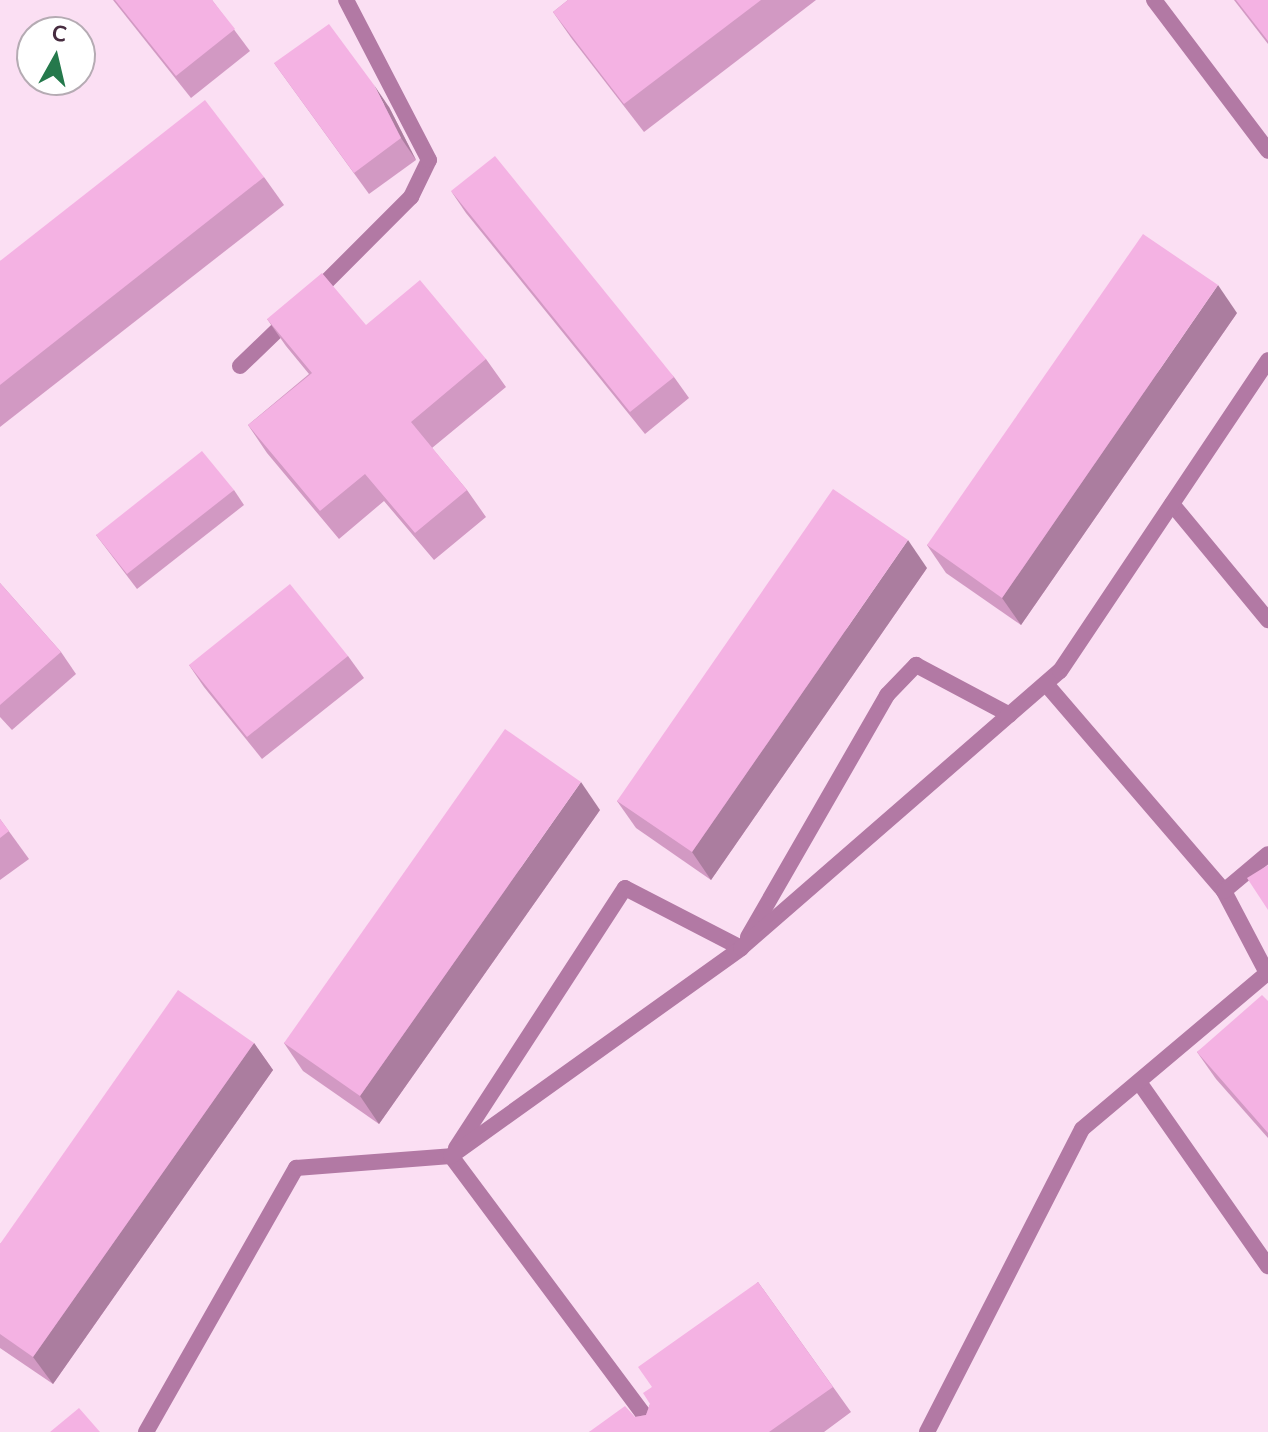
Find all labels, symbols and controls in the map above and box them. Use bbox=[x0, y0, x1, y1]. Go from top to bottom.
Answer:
north arrow bbox=[16, 16, 96, 96]
text: С bbox=[50, 18, 69, 50]

